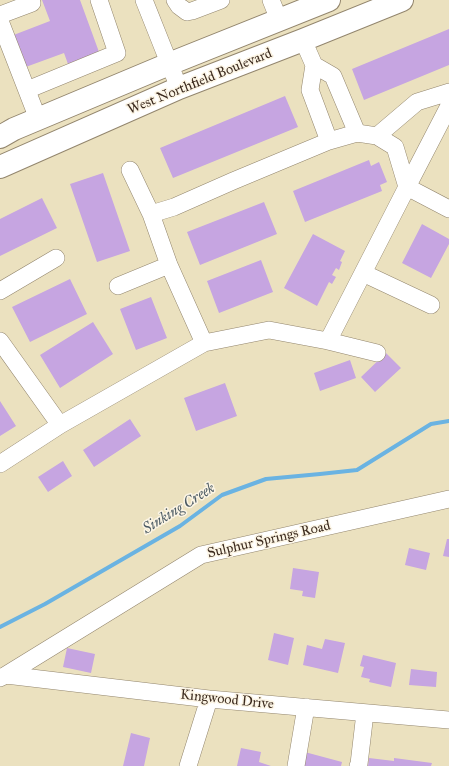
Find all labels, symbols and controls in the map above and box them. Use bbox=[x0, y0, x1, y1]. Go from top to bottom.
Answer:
street label: West Northfield Boulevard bbox=[125, 45, 275, 119]
water label: Sinking Creek bbox=[139, 480, 219, 538]
street label: Sulphur Springs Road bbox=[206, 518, 332, 562]
street label: Kingwood Drive bbox=[179, 687, 275, 713]

